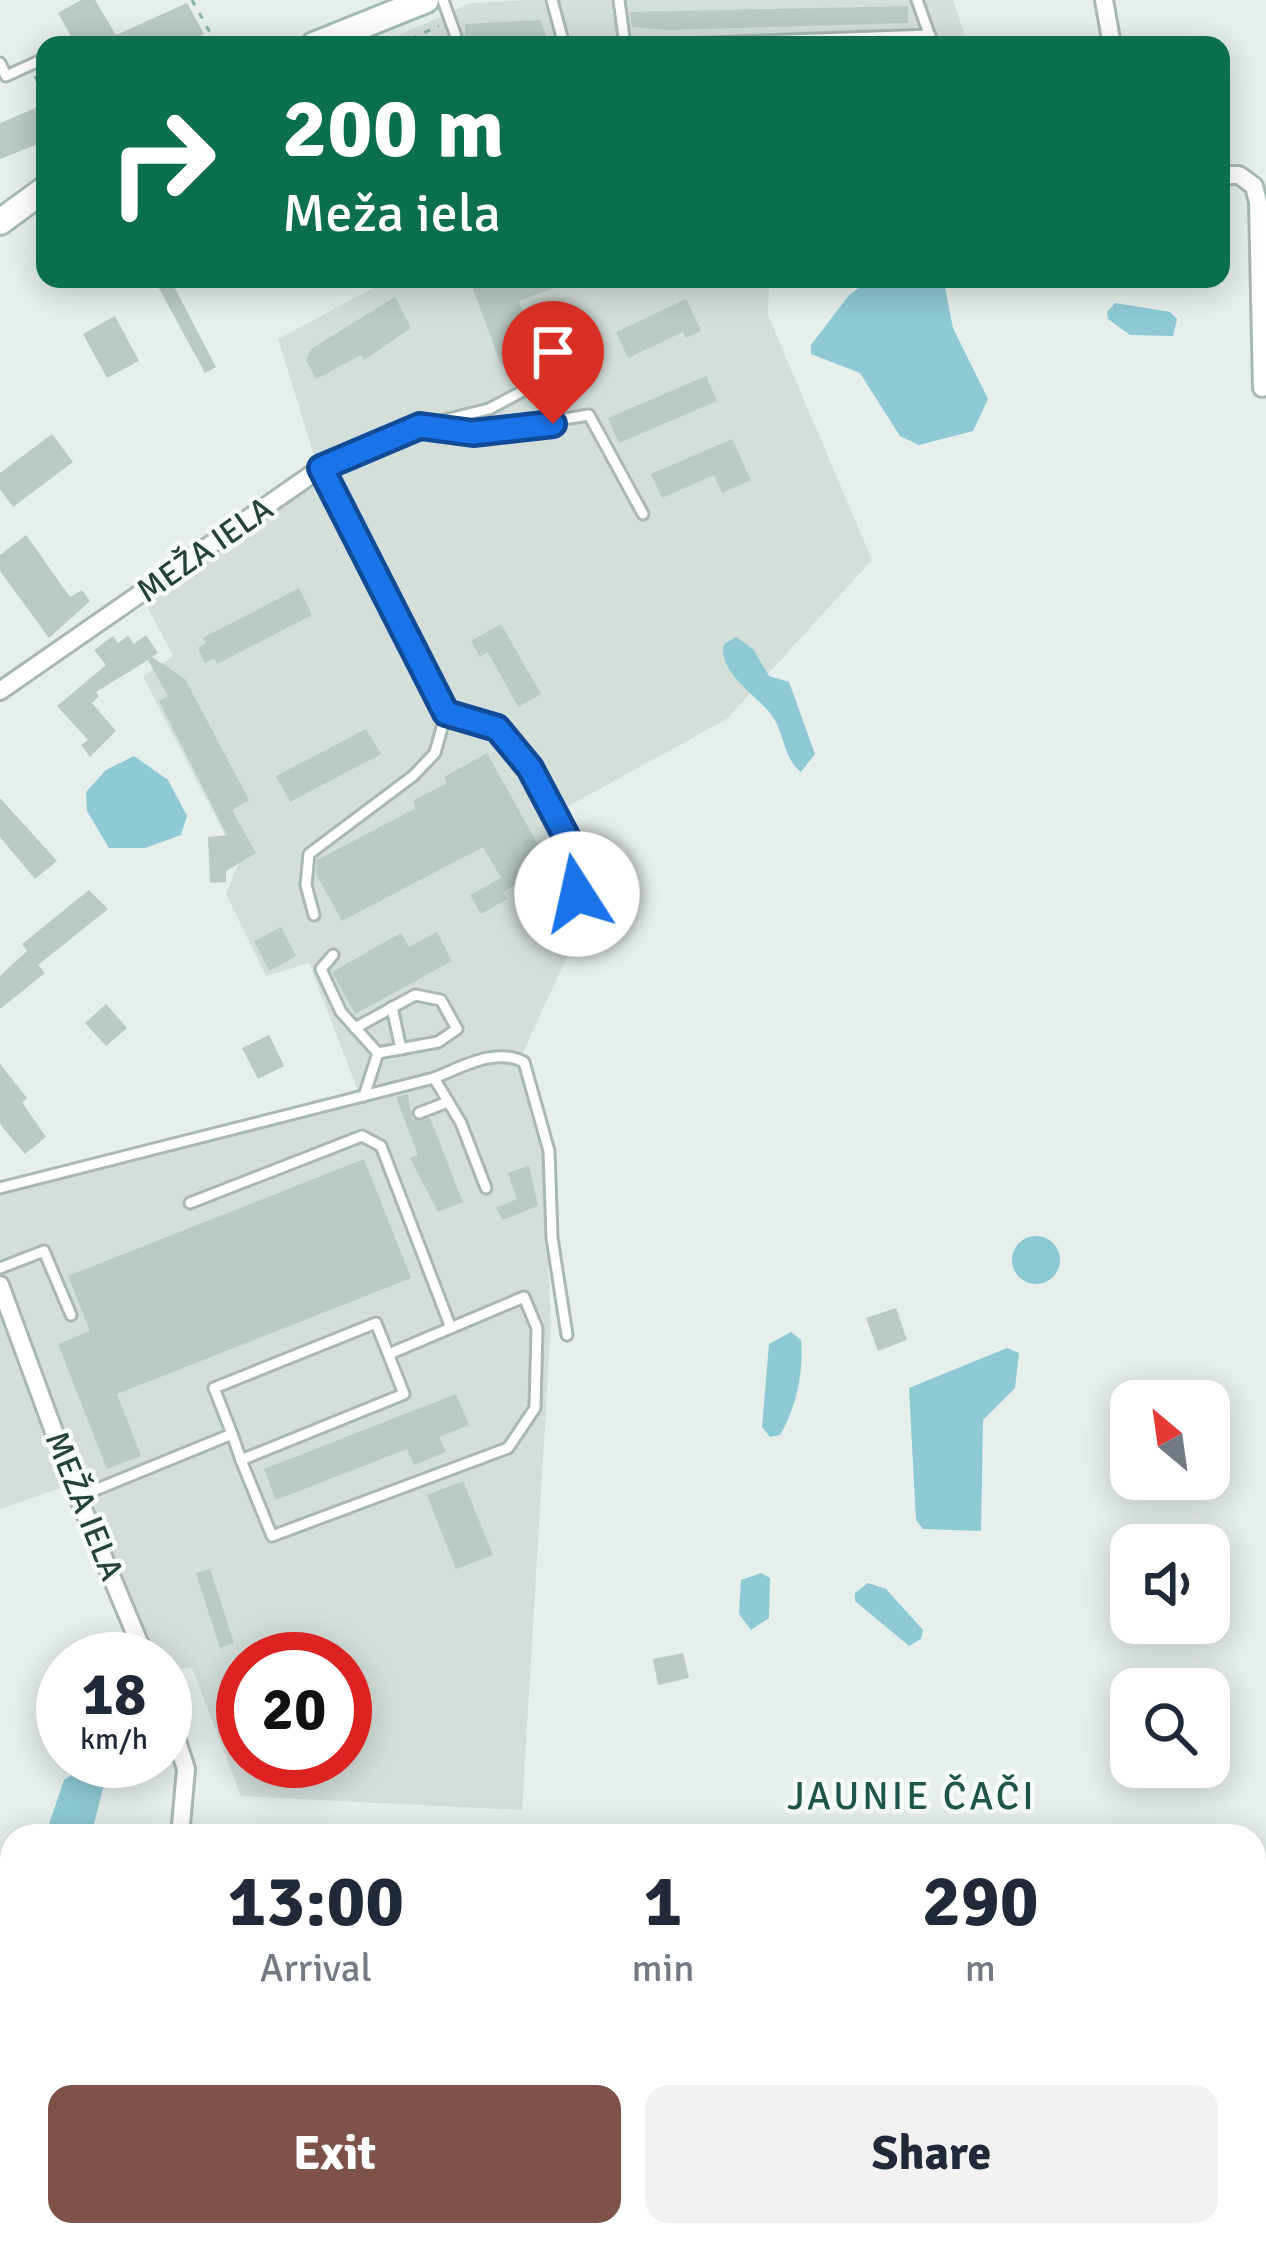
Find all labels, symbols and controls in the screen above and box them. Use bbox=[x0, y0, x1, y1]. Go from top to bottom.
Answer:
text: 200 m bbox=[282, 77, 504, 181]
icon: right bbox=[84, 84, 240, 240]
text: Meža iela bbox=[282, 180, 501, 247]
pin bbox=[502, 301, 604, 424]
icon: arrive bbox=[520, 319, 586, 385]
street label: MEŽA IELA bbox=[129, 488, 281, 612]
position arrow bbox=[514, 831, 640, 957]
north arrow bbox=[1110, 1380, 1230, 1500]
map controls bbox=[1110, 1380, 1230, 1788]
street label: MEŽA IELA bbox=[36, 1426, 132, 1586]
button: sound bbox=[1110, 1524, 1230, 1644]
speed limit sign: 20 bbox=[216, 1632, 372, 1788]
text: 18 bbox=[82, 1658, 146, 1732]
button: search bbox=[1110, 1668, 1230, 1788]
text: km/h bbox=[80, 1721, 148, 1758]
district label: JAUNIE ČAČI bbox=[787, 1772, 1037, 1820]
text: 13:00 bbox=[227, 1857, 404, 1946]
text: 1 bbox=[644, 1857, 682, 1946]
text: 290 bbox=[922, 1857, 1039, 1946]
text: Arrival bbox=[260, 1944, 372, 1992]
text: min bbox=[632, 1944, 695, 1992]
text: m bbox=[965, 1944, 996, 1992]
button: Exit bbox=[48, 2085, 621, 2223]
button: Share bbox=[645, 2085, 1218, 2223]

